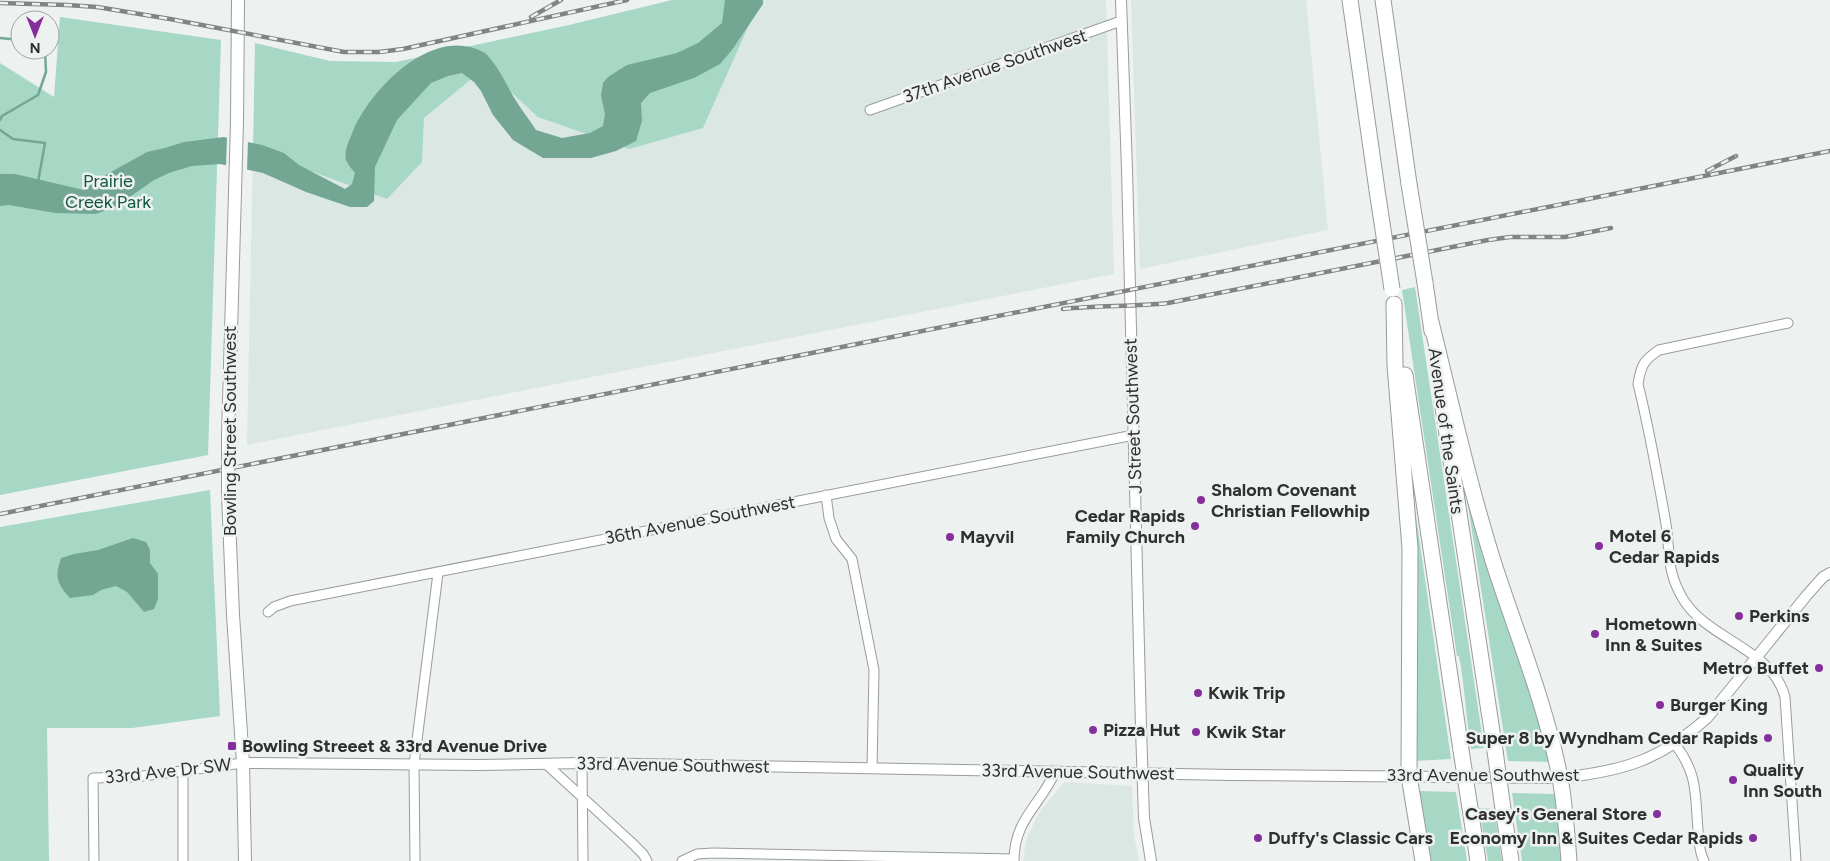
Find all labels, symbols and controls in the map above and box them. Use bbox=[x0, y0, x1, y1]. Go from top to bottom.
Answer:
north arrow bbox=[10, 10, 60, 60]
street label: 37th Avenue Southwest bbox=[900, 24, 1090, 108]
text: N bbox=[30, 39, 40, 56]
park label: Prairie Creek Park bbox=[65, 170, 151, 213]
street label: Bowling Street Southwest bbox=[219, 326, 241, 536]
street label: J Street Southwest bbox=[1119, 338, 1147, 494]
street label: Avenue of the Saints bbox=[1423, 346, 1469, 516]
place label: Shalom Covenant Christian Fellowhip bbox=[1211, 479, 1370, 522]
street label: 36th Avenue Southwest bbox=[603, 491, 797, 549]
marker: Shalom Covenant Christian Fellowhip bbox=[1195, 494, 1207, 506]
place label: Cedar Rapids Family Church bbox=[1066, 505, 1186, 548]
marker: Cedar Rapids Family Church bbox=[1189, 520, 1201, 532]
place label: Motel 6 Cedar Rapids bbox=[1609, 525, 1720, 568]
place label: Mayvil bbox=[960, 526, 1014, 548]
marker: Mayvil bbox=[944, 531, 956, 543]
marker: Motel 6 Cedar Rapids bbox=[1593, 540, 1605, 552]
place label: Perkins bbox=[1749, 605, 1810, 627]
marker: Perkins bbox=[1733, 610, 1745, 622]
place label: Hometown Inn & Suites bbox=[1605, 613, 1703, 656]
marker: Hometown Inn & Suites bbox=[1589, 628, 1601, 640]
place label: Metro Buffet bbox=[1702, 657, 1809, 679]
marker: Metro Buffet bbox=[1813, 662, 1825, 674]
place label: Kwik Trip bbox=[1208, 682, 1286, 704]
marker: Kwik Trip bbox=[1192, 687, 1204, 699]
place label: Burger King bbox=[1670, 694, 1768, 716]
marker: Burger King bbox=[1654, 699, 1666, 711]
place label: Pizza Hut bbox=[1103, 719, 1181, 741]
place label: Kwik Star bbox=[1206, 721, 1286, 743]
marker: Pizza Hut bbox=[1087, 724, 1099, 736]
marker: Kwik Star bbox=[1190, 726, 1202, 738]
place label: Super 8 by Wyndham Cedar Rapids bbox=[1466, 727, 1759, 749]
marker: Super 8 by Wyndham Cedar Rapids bbox=[1762, 732, 1774, 744]
place label: Bowling Streeet & 33rd Avenue Drive bbox=[242, 735, 547, 757]
marker: Bowling Streeet & 33rd Avenue Drive bbox=[226, 740, 238, 752]
street label: 33rd Avenue Southwest bbox=[576, 752, 770, 778]
street label: 33rd Ave Dr SW bbox=[104, 753, 233, 789]
street label: 33rd Avenue Southwest bbox=[981, 759, 1175, 785]
place label: Quality Inn South bbox=[1743, 759, 1822, 802]
street label: 33rd Avenue Southwest bbox=[1386, 764, 1580, 786]
marker: Quality Inn South bbox=[1727, 774, 1739, 786]
place label: Casey's General Store bbox=[1465, 803, 1647, 825]
marker: Casey's General Store bbox=[1651, 808, 1663, 820]
place label: Duffy's Classic Cars bbox=[1268, 827, 1434, 849]
place label: Economy Inn & Suites Cedar Rapids bbox=[1450, 827, 1744, 849]
marker: Duffy's Classic Cars bbox=[1252, 832, 1264, 844]
marker: Economy Inn & Suites Cedar Rapids bbox=[1747, 832, 1759, 844]

